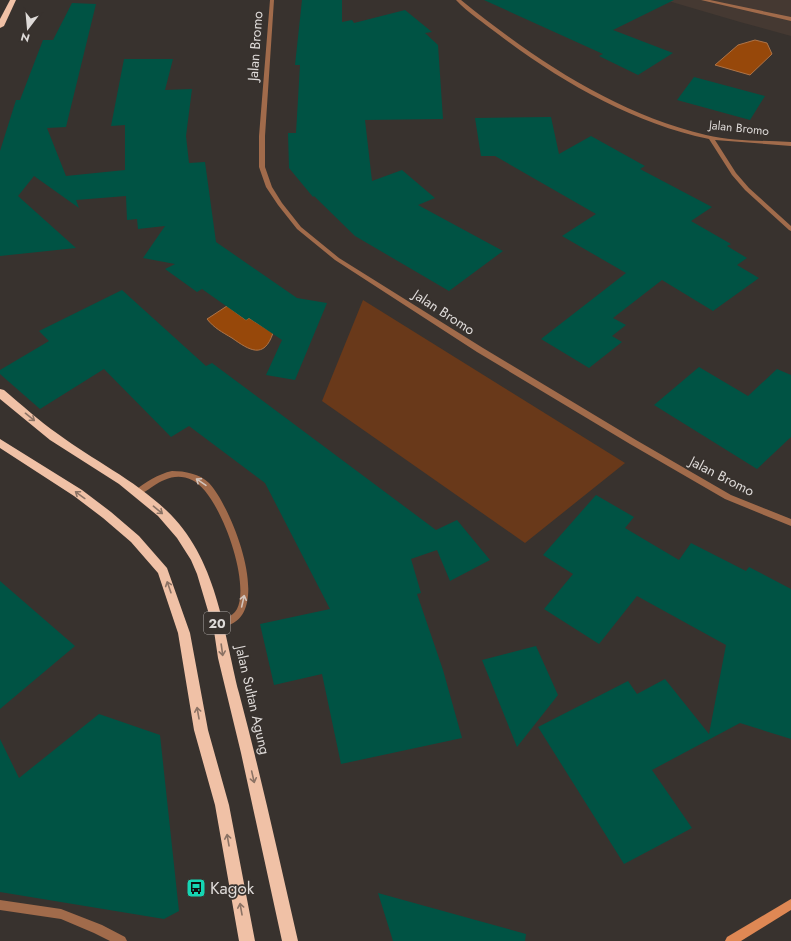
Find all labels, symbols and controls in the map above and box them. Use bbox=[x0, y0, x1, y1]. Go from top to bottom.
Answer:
north arrow bbox=[8, 8, 48, 48]
street label: Jalan Bromo bbox=[242, 10, 267, 84]
text: N bbox=[19, 29, 32, 47]
street label: Jalan Bromo bbox=[706, 116, 770, 140]
street label: Jalan Bromo bbox=[407, 283, 479, 340]
one-way arrow bbox=[25, 413, 36, 422]
street label: Jalan Bromo bbox=[684, 450, 758, 501]
one-way arrow bbox=[196, 478, 207, 486]
one-way arrow bbox=[75, 491, 86, 499]
one-way arrow bbox=[152, 506, 163, 515]
one-way arrow bbox=[164, 581, 172, 593]
one-way arrow bbox=[240, 594, 247, 607]
road number: 20 bbox=[204, 612, 230, 634]
street label: Jalan Sultan Agung bbox=[230, 642, 275, 757]
one-way arrow bbox=[218, 643, 226, 656]
one-way arrow bbox=[194, 707, 202, 720]
one-way arrow bbox=[250, 770, 258, 783]
one-way arrow bbox=[224, 833, 232, 846]
place label: Kagok bbox=[210, 876, 255, 900]
bus stop icon: Kagok bbox=[185, 877, 207, 899]
one-way arrow bbox=[237, 903, 245, 916]

